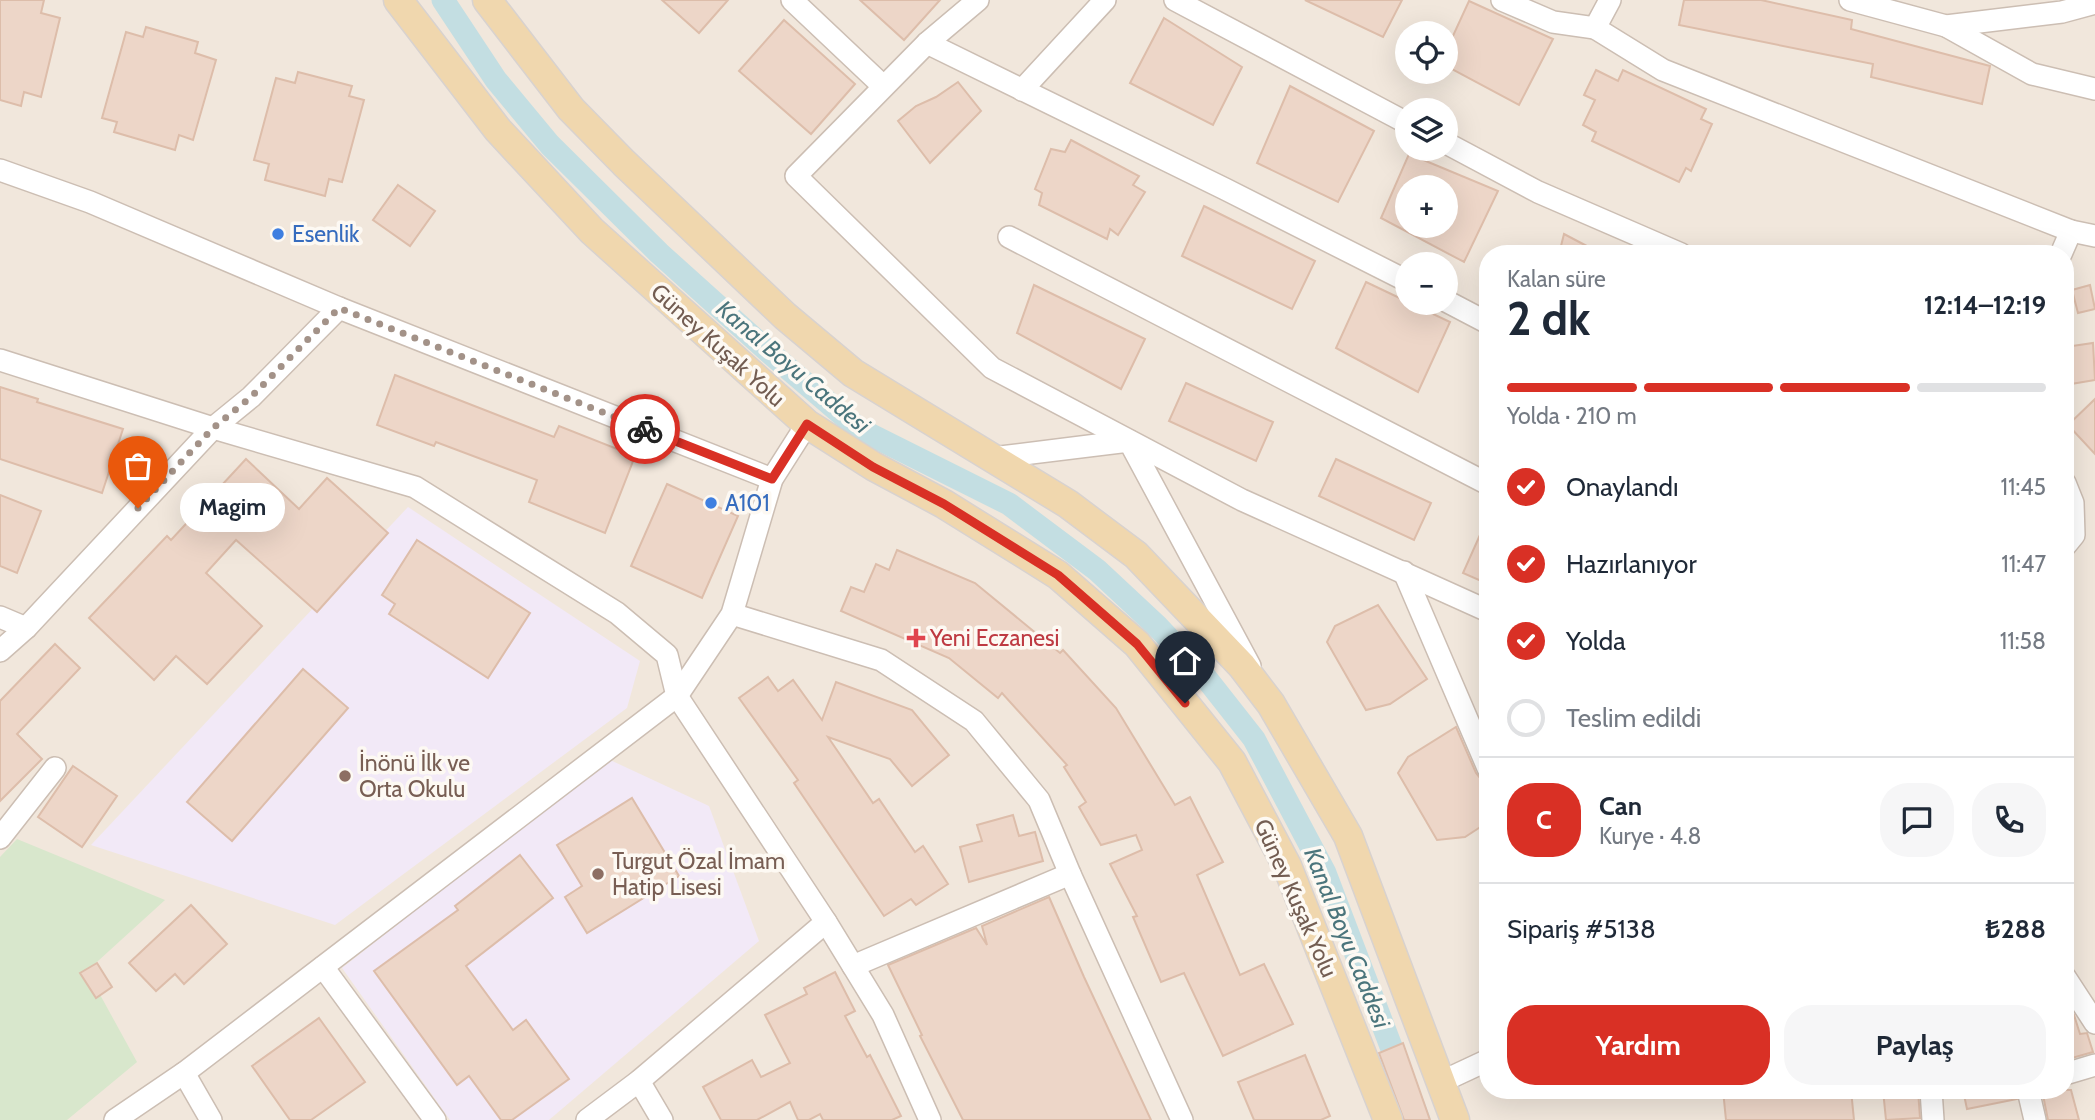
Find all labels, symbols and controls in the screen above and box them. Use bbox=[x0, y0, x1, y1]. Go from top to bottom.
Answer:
map controls bbox=[1395, 21, 1458, 315]
button: locate bbox=[1395, 21, 1458, 84]
button: layers bbox=[1395, 98, 1458, 161]
button: + bbox=[1395, 175, 1458, 238]
place label: Esenlik bbox=[292, 220, 360, 248]
marker: Esenlik bbox=[270, 226, 286, 242]
button: − bbox=[1395, 252, 1458, 315]
text: Kalan süre bbox=[1507, 265, 1606, 293]
street label: Güney Kuşak Yolu bbox=[645, 278, 791, 412]
text: 12:14–12:19 bbox=[1924, 289, 2046, 321]
text: 2 dk bbox=[1507, 291, 1590, 347]
water label: Kanal Boyu Caddesi bbox=[711, 294, 877, 440]
courier bbox=[610, 394, 680, 464]
text: Yolda · 210 m bbox=[1507, 402, 1637, 430]
icon: bike bbox=[626, 410, 664, 448]
pin bbox=[108, 436, 168, 508]
icon: bag bbox=[119, 447, 157, 485]
icon: check bbox=[1507, 468, 1545, 506]
text: Onaylandı bbox=[1566, 471, 1679, 503]
text: 11:45 bbox=[2000, 473, 2046, 501]
callout: Magim bbox=[180, 484, 285, 532]
place label: A101 bbox=[725, 489, 770, 517]
text: Magim bbox=[199, 493, 266, 521]
marker: A101 bbox=[703, 495, 719, 511]
icon: check bbox=[1507, 545, 1545, 583]
text: Hazırlanıyor bbox=[1566, 548, 1697, 580]
text: 11:47 bbox=[2001, 550, 2046, 578]
icon: check bbox=[1507, 622, 1545, 660]
place label: Yeni Eczanesi bbox=[929, 624, 1060, 652]
text: Yolda bbox=[1566, 625, 1626, 657]
text: 11:58 bbox=[2000, 627, 2046, 655]
marker: Yeni Eczanesi bbox=[908, 630, 924, 646]
pin bbox=[1155, 631, 1215, 703]
icon: home bbox=[1166, 642, 1204, 680]
text: Teslim edildi bbox=[1566, 702, 1701, 734]
place label: İnönü İlk ve Orta Okulu bbox=[359, 749, 470, 803]
marker: İnönü İlk ve Orta Okulu bbox=[337, 768, 353, 784]
button: chat bbox=[1880, 783, 1954, 857]
button: phone bbox=[1972, 783, 2046, 857]
text: Can bbox=[1599, 790, 1642, 822]
text: C bbox=[1536, 804, 1552, 836]
street label: Güney Kuşak Yolu bbox=[1249, 814, 1343, 982]
text: Kurye · 4.8 bbox=[1599, 822, 1701, 850]
water label: Kanal Boyu Caddesi bbox=[1298, 843, 1397, 1033]
place label: Turgut Özal İmam Hatip Lisesi bbox=[612, 847, 785, 901]
marker: Turgut Özal İmam Hatip Lisesi bbox=[590, 866, 606, 882]
text: Sipariş #5138 bbox=[1507, 913, 1656, 945]
text: ₺288 bbox=[1985, 913, 2046, 945]
button: Yardım bbox=[1507, 1005, 1770, 1085]
button: Paylaş bbox=[1784, 1005, 2046, 1085]

